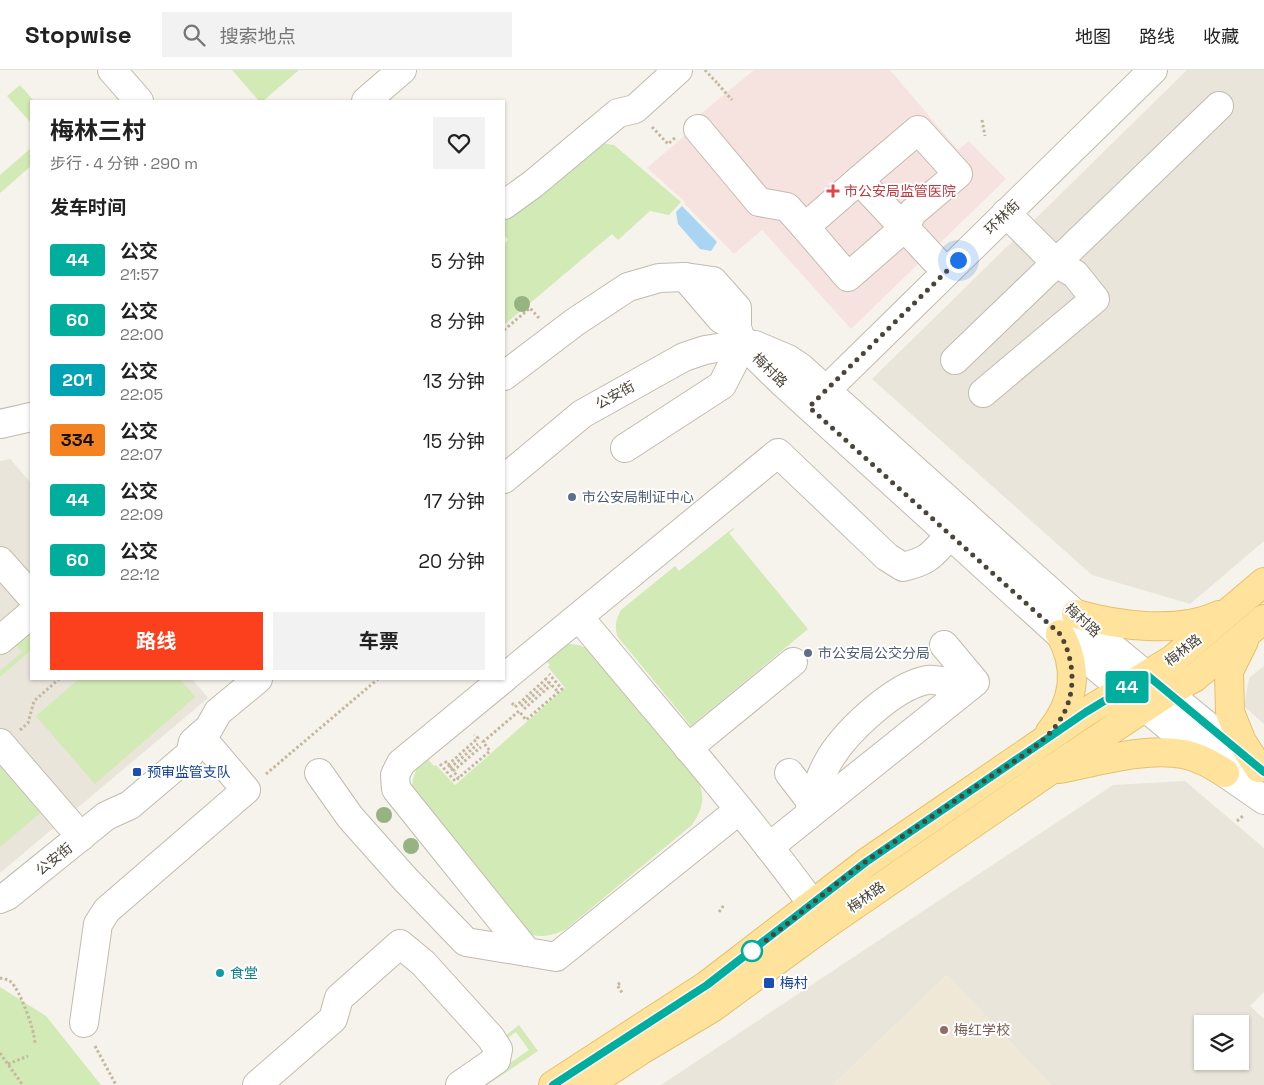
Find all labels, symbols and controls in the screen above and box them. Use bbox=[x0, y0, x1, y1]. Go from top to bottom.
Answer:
search box bbox=[162, 12, 512, 57]
text: Stopwise bbox=[25, 19, 132, 50]
icon: search bbox=[180, 21, 208, 49]
text: 搜索地点 bbox=[220, 24, 296, 49]
text: 地图 bbox=[1075, 25, 1111, 48]
text: 路线 bbox=[1139, 25, 1175, 48]
text: 收藏 bbox=[1203, 25, 1239, 48]
text: 梅林三村 bbox=[50, 115, 146, 146]
button: heart bbox=[433, 117, 485, 169]
text: 步行 · 4 分钟 · 290 m bbox=[50, 153, 198, 174]
place label: 市公安局监管医院 bbox=[844, 182, 956, 200]
marker: 市公安局监管医院 bbox=[826, 184, 840, 198]
text: 发车时间 bbox=[50, 195, 126, 220]
street label: 环林街 bbox=[981, 196, 1023, 238]
text: 公交 bbox=[120, 239, 158, 264]
text: 44 bbox=[66, 248, 89, 271]
your location bbox=[946, 248, 971, 273]
text: 5 分钟 bbox=[431, 249, 485, 274]
text: 21:57 bbox=[120, 264, 159, 285]
text: 公交 bbox=[120, 299, 158, 324]
text: 60 bbox=[66, 308, 89, 331]
text: 8 分钟 bbox=[430, 309, 485, 334]
text: 22:00 bbox=[120, 324, 164, 345]
street label: 梅村路 bbox=[749, 349, 791, 391]
text: 公交 bbox=[120, 359, 158, 384]
text: 201 bbox=[62, 368, 93, 391]
text: 13 分钟 bbox=[423, 369, 485, 394]
street label: 公安街 bbox=[592, 377, 638, 413]
text: 22:05 bbox=[120, 384, 163, 405]
text: 公交 bbox=[120, 419, 158, 444]
text: 334 bbox=[61, 428, 94, 451]
text: 15 分钟 bbox=[423, 429, 485, 454]
text: 22:07 bbox=[120, 444, 162, 465]
text: 公交 bbox=[120, 479, 158, 504]
text: 44 bbox=[66, 488, 89, 511]
place label: 市公安局制证中心 bbox=[582, 488, 694, 506]
text: 17 分钟 bbox=[423, 489, 485, 514]
marker: 市公安局制证中心 bbox=[566, 491, 578, 503]
text: 22:09 bbox=[120, 504, 163, 525]
text: 公交 bbox=[120, 539, 158, 564]
text: 60 bbox=[66, 548, 89, 571]
text: 20 分钟 bbox=[418, 549, 485, 574]
text: 22:12 bbox=[120, 564, 160, 585]
street label: 梅村路 bbox=[1061, 599, 1105, 641]
button: 路线 bbox=[50, 612, 263, 670]
button: 车票 bbox=[273, 612, 485, 670]
street label: 梅林路 bbox=[1161, 630, 1205, 670]
place label: 市公安局公交分局 bbox=[818, 644, 930, 662]
marker: 市公安局公交分局 bbox=[802, 647, 814, 659]
line badge: 44 bbox=[1104, 671, 1150, 703]
text: 44 bbox=[1116, 675, 1138, 698]
place label: 预审监管支队 bbox=[147, 763, 231, 781]
marker: 预审监管支队 bbox=[131, 766, 143, 778]
street label: 公安街 bbox=[32, 839, 76, 879]
street label: 梅林路 bbox=[844, 878, 888, 916]
unlabelled marker bbox=[741, 940, 763, 962]
place label: 食堂 bbox=[230, 964, 258, 982]
marker: 食堂 bbox=[214, 967, 226, 979]
place label: 梅村 bbox=[780, 974, 808, 992]
marker: 梅村 bbox=[762, 976, 776, 990]
map controls bbox=[1194, 1015, 1249, 1070]
button: layers bbox=[1194, 1015, 1249, 1070]
place label: 梅红学校 bbox=[954, 1021, 1010, 1039]
marker: 梅红学校 bbox=[938, 1024, 950, 1036]

